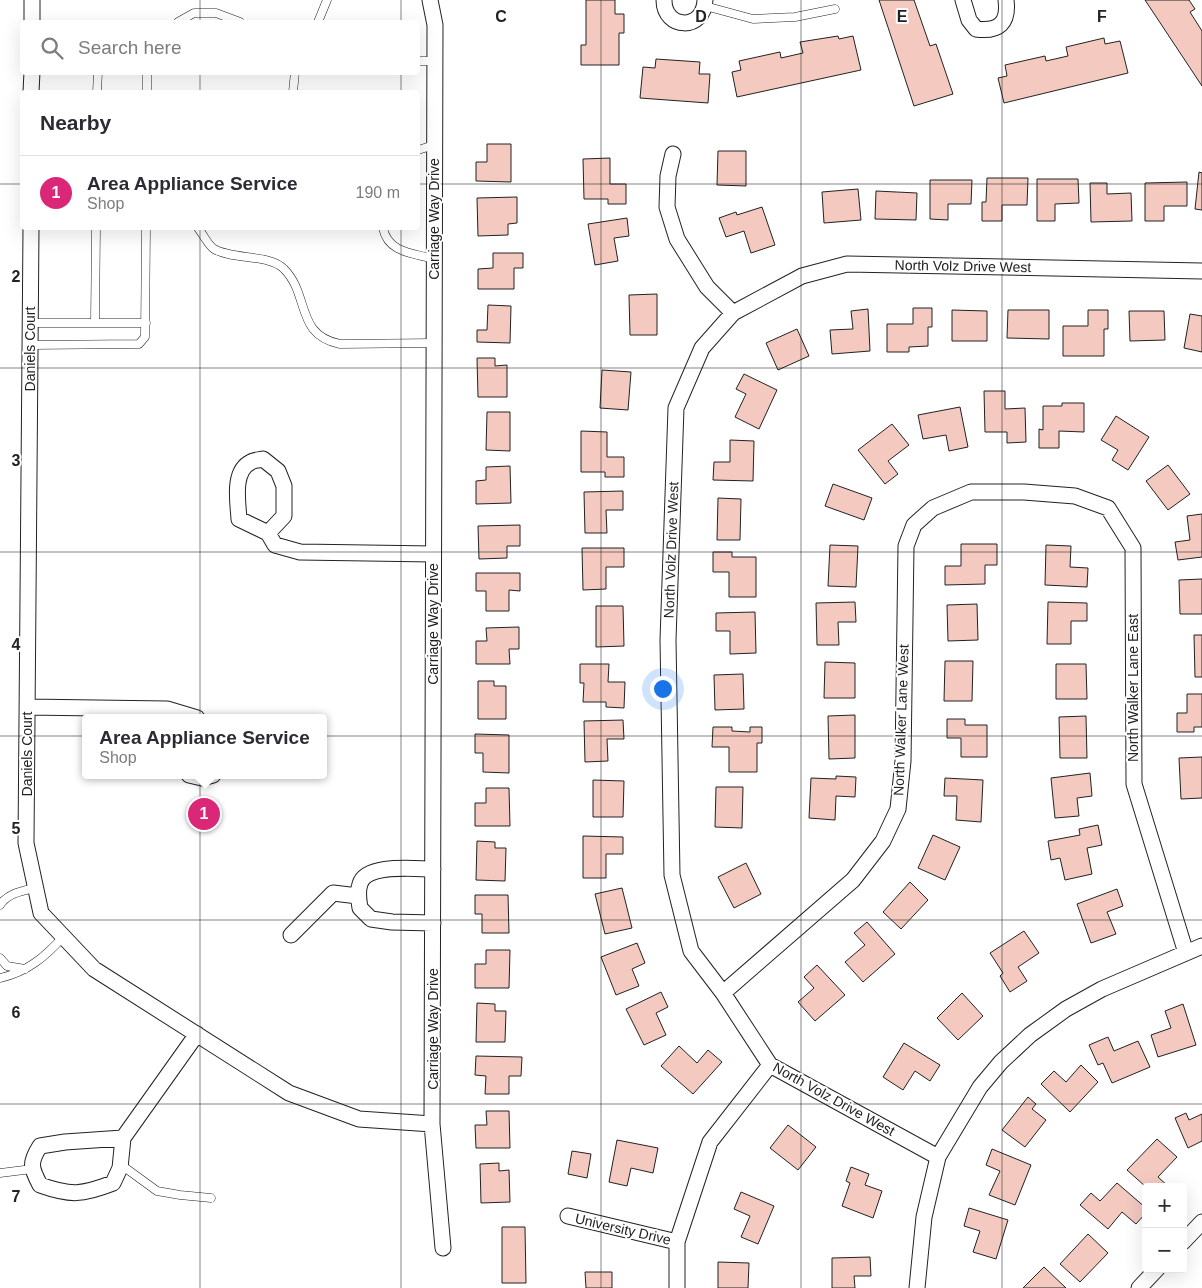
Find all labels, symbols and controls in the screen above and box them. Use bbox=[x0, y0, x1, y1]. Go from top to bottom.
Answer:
text: C bbox=[495, 8, 507, 25]
text: D bbox=[695, 8, 707, 25]
text: E bbox=[897, 8, 908, 25]
text: F bbox=[1097, 8, 1107, 25]
search box bbox=[20, 20, 420, 75]
icon: search bbox=[38, 34, 66, 62]
text: Search here bbox=[78, 37, 182, 58]
text: Nearby bbox=[40, 111, 111, 134]
street label: Carriage Way Drive bbox=[426, 158, 442, 280]
text: Area Appliance Service bbox=[87, 173, 298, 194]
text: 1 bbox=[52, 184, 60, 201]
text: 190 m bbox=[356, 184, 400, 201]
text: Shop bbox=[87, 195, 124, 212]
street label: North Volz Drive West bbox=[895, 257, 1032, 275]
text: 2 bbox=[12, 268, 21, 285]
street label: Daniels Court bbox=[22, 306, 38, 391]
text: 3 bbox=[12, 452, 21, 469]
street label: North Volz Drive West bbox=[661, 481, 681, 619]
street label: Carriage Way Drive bbox=[425, 563, 441, 685]
street label: North Walker Lane East bbox=[1125, 614, 1141, 762]
text: 4 bbox=[12, 636, 21, 653]
street label: North Walker Lane West bbox=[890, 644, 912, 796]
your location bbox=[650, 676, 676, 702]
street label: Daniels Court bbox=[19, 711, 35, 796]
popup bbox=[82, 714, 327, 779]
text: Area Appliance Service bbox=[99, 727, 310, 748]
text: Shop bbox=[99, 749, 137, 766]
pin: 1 bbox=[188, 795, 220, 833]
text: 5 bbox=[12, 820, 21, 837]
street label: Carriage Way Drive bbox=[425, 968, 441, 1090]
text: 6 bbox=[12, 1004, 21, 1021]
street label: North Volz Drive West bbox=[770, 1059, 898, 1139]
map controls bbox=[1142, 1183, 1187, 1273]
button: + bbox=[1142, 1183, 1187, 1228]
text: 7 bbox=[12, 1188, 21, 1205]
street label: University Drive bbox=[573, 1210, 673, 1248]
button: − bbox=[1142, 1228, 1187, 1273]

